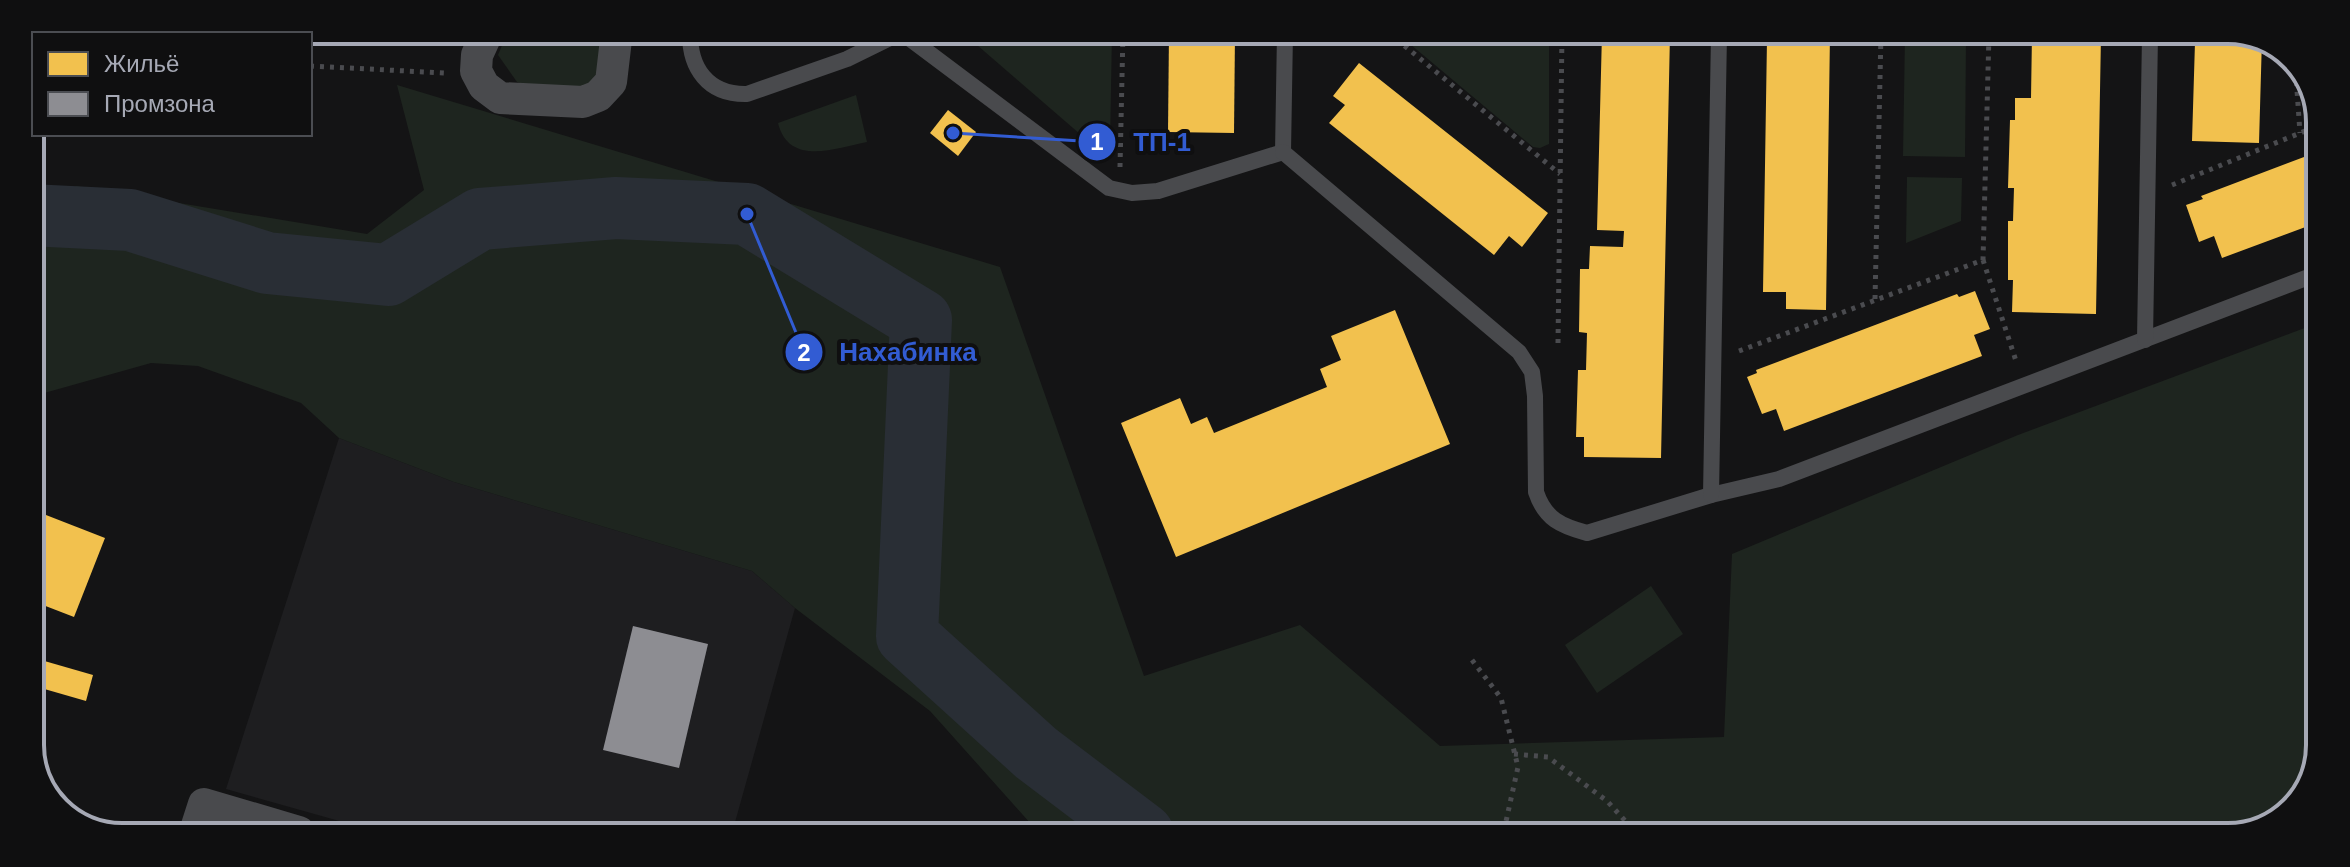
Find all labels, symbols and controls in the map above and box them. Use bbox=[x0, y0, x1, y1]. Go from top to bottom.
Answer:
legend bbox=[32, 32, 312, 136]
text: Жильё bbox=[104, 50, 179, 77]
text: Промзона bbox=[104, 90, 216, 117]
callout: ТП-1 bbox=[1077, 117, 1207, 167]
text: ТП-1 bbox=[1133, 127, 1191, 157]
text: 1 bbox=[1090, 128, 1104, 155]
callout: Нахабинка bbox=[784, 327, 993, 377]
text: Нахабинка bbox=[839, 337, 977, 367]
text: 2 bbox=[797, 339, 811, 366]

